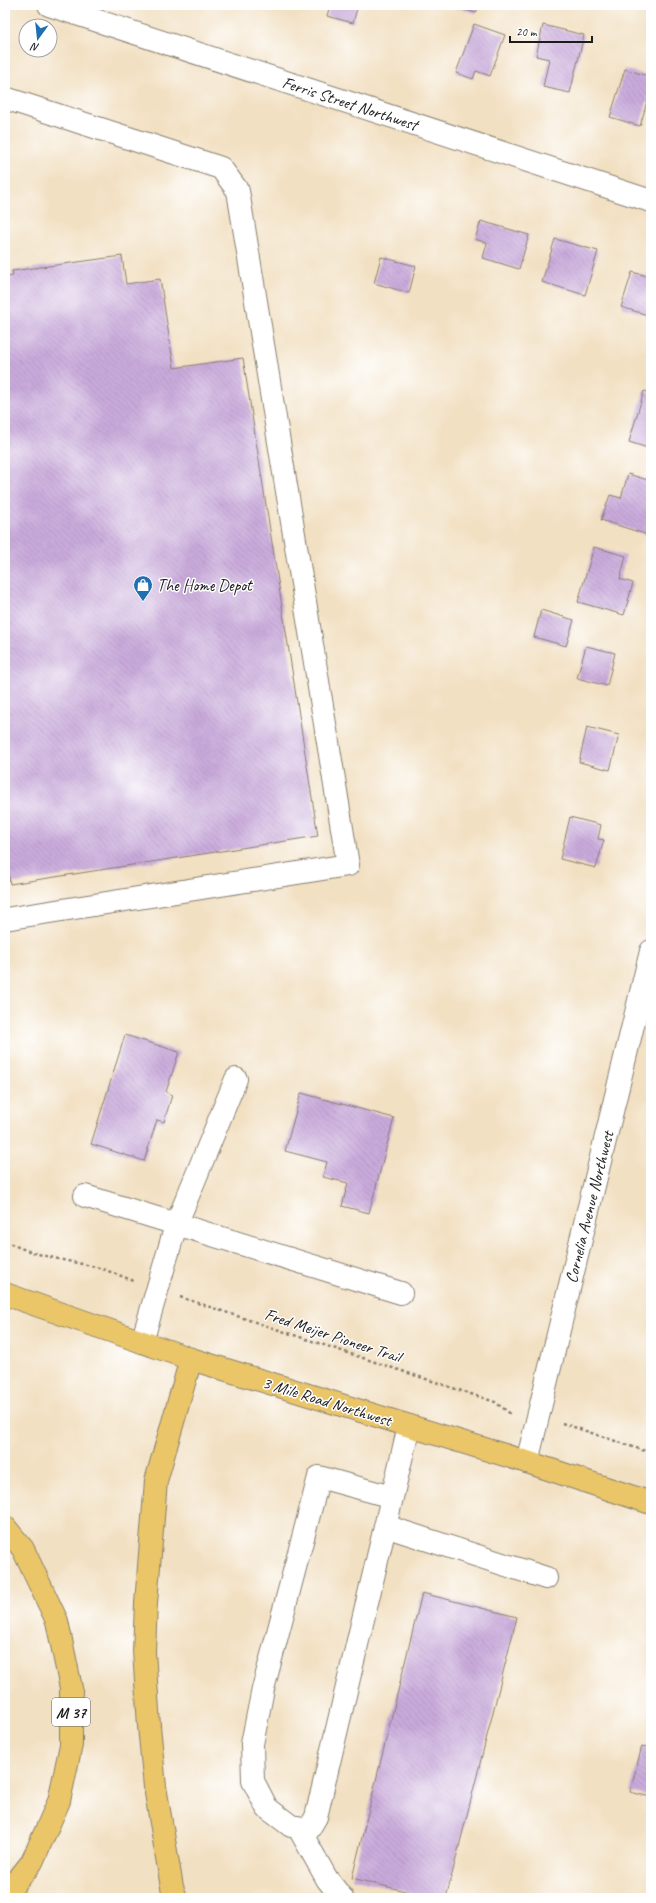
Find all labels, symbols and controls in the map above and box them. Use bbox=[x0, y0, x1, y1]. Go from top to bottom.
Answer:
north arrow bbox=[18, 18, 58, 58]
scale bar bbox=[510, 18, 592, 44]
text: 20 m bbox=[516, 24, 538, 40]
text: N bbox=[28, 39, 41, 55]
street label: Ferris Street Northwest bbox=[280, 72, 422, 136]
shop icon: The Home Depot bbox=[132, 574, 154, 602]
place label: The Home Depot bbox=[157, 575, 254, 596]
street label: Cornelia Avenue Northwest bbox=[560, 1127, 619, 1285]
street label: Fred Meijer Pioneer Trail bbox=[262, 1304, 406, 1368]
street label: 3 Mile Road Northwest bbox=[260, 1372, 396, 1432]
road number: M 37 bbox=[52, 1698, 90, 1726]

